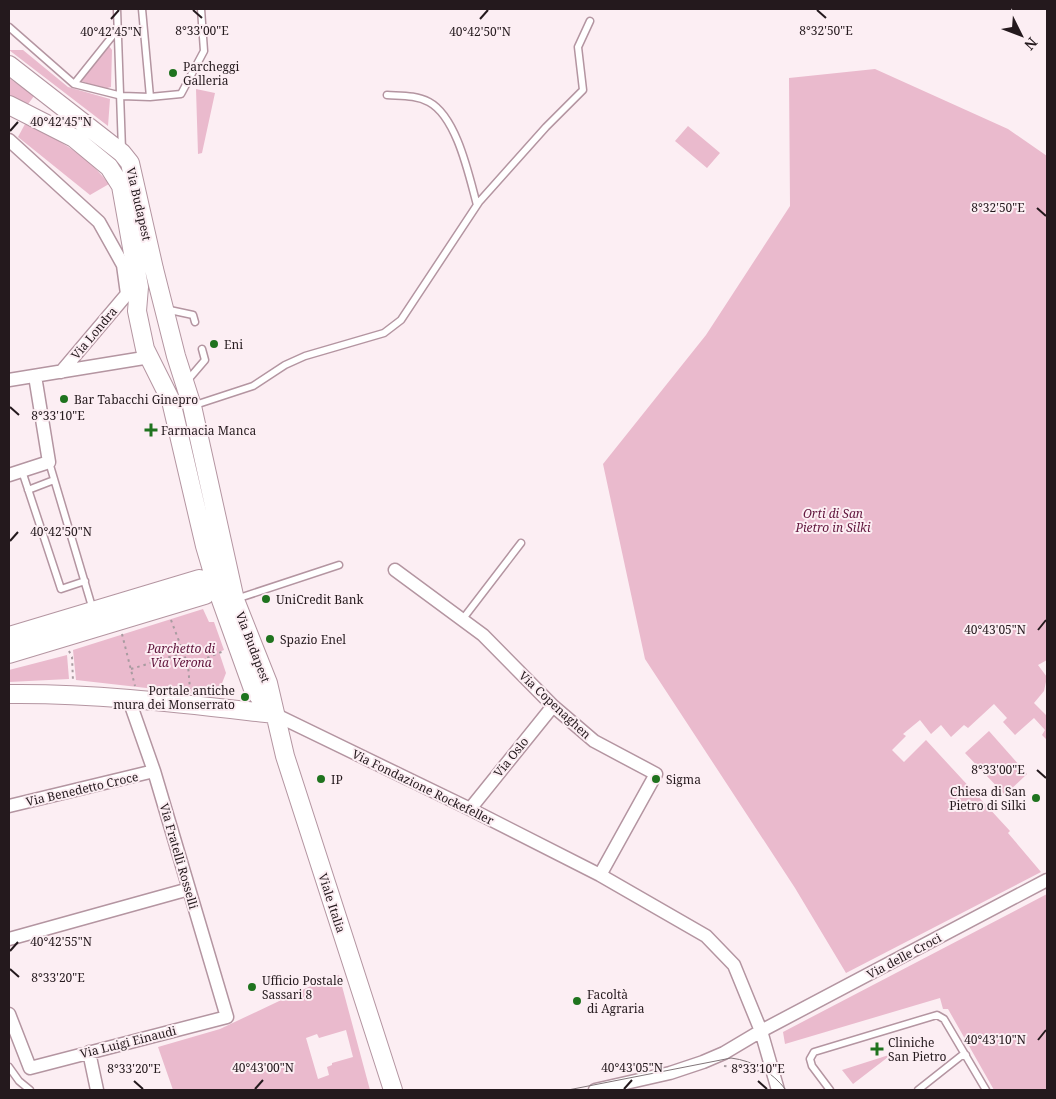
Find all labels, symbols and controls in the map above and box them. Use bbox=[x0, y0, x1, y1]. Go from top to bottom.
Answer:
north arrow bbox=[996, 10, 1046, 60]
text: 8°33'00"E bbox=[175, 22, 229, 39]
text: 8°32'50"E bbox=[799, 22, 853, 39]
text: 40°42'45"N bbox=[80, 23, 142, 40]
text: 40°42'50"N bbox=[449, 23, 511, 40]
text: N bbox=[1020, 34, 1042, 54]
place label: Parcheggi Galleria bbox=[183, 58, 240, 89]
marker: Parcheggi Galleria bbox=[167, 67, 179, 79]
text: 40°42'45"N bbox=[30, 113, 92, 130]
street label: Via Budapest bbox=[122, 166, 156, 242]
text: 8°32'50"E bbox=[971, 199, 1025, 216]
street label: Via Londra bbox=[67, 303, 121, 363]
place label: Eni bbox=[224, 336, 243, 353]
marker: Eni bbox=[208, 338, 220, 350]
place label: Bar Tabacchi Ginepro bbox=[74, 391, 198, 408]
marker: Bar Tabacchi Ginepro bbox=[58, 393, 70, 405]
text: 8°33'10"E bbox=[31, 407, 85, 424]
place label: Farmacia Manca bbox=[161, 422, 256, 439]
marker: Farmacia Manca bbox=[145, 424, 157, 436]
park label: Orti di San Pietro in Silki bbox=[794, 505, 871, 536]
text: 40°42'50"N bbox=[30, 523, 92, 540]
place label: UniCredit Bank bbox=[276, 591, 365, 608]
marker: UniCredit Bank bbox=[260, 593, 272, 605]
street label: Via Budapest bbox=[232, 609, 274, 685]
text: 40°43'05"N bbox=[964, 621, 1026, 638]
place label: Spazio Enel bbox=[280, 631, 346, 648]
marker: Spazio Enel bbox=[264, 633, 276, 645]
park label: Parchetto di Via Verona bbox=[146, 640, 215, 671]
street label: Via Copenaghen bbox=[515, 667, 595, 743]
place label: Portale antiche mura dei Monserrato bbox=[113, 682, 235, 713]
marker: Portale antiche mura dei Monserrato bbox=[239, 691, 251, 703]
street label: Via Oslo bbox=[490, 733, 532, 781]
street label: Via Fondazione Rockefeller bbox=[349, 745, 497, 829]
text: 8°33'00"E bbox=[971, 761, 1025, 778]
street label: Via Benedetto Croce bbox=[24, 768, 140, 810]
place label: IP bbox=[331, 771, 343, 788]
place label: Sigma bbox=[666, 771, 701, 788]
marker: IP bbox=[315, 773, 327, 785]
marker: Sigma bbox=[650, 773, 662, 785]
place label: Chiesa di San Pietro di Silki bbox=[949, 783, 1026, 814]
marker: Chiesa di San Pietro di Silki bbox=[1030, 792, 1042, 804]
street label: Via Fratelli Rosselli bbox=[156, 801, 202, 911]
street label: Viale Italia bbox=[314, 871, 350, 935]
street label: Via delle Croci bbox=[864, 929, 944, 983]
text: 40°42'55"N bbox=[30, 933, 92, 950]
text: 8°33'20"E bbox=[31, 969, 85, 986]
place label: Ufficio Postale Sassari 8 bbox=[262, 972, 343, 1003]
marker: Ufficio Postale Sassari 8 bbox=[246, 981, 258, 993]
place label: Facoltà di Agraria bbox=[587, 986, 645, 1017]
marker: Facoltà di Agraria bbox=[571, 995, 583, 1007]
street label: Via Luigi Einaudi bbox=[78, 1022, 178, 1062]
text: 40°43'10"N bbox=[964, 1031, 1026, 1048]
place label: Cliniche San Pietro bbox=[888, 1034, 947, 1065]
marker: Cliniche San Pietro bbox=[870, 1042, 884, 1056]
text: 40°43'00"N bbox=[232, 1059, 294, 1076]
text: 40°43'05"N bbox=[601, 1059, 663, 1076]
text: 8°33'20"E bbox=[107, 1060, 161, 1077]
text: 8°33'10"E bbox=[731, 1060, 785, 1077]

